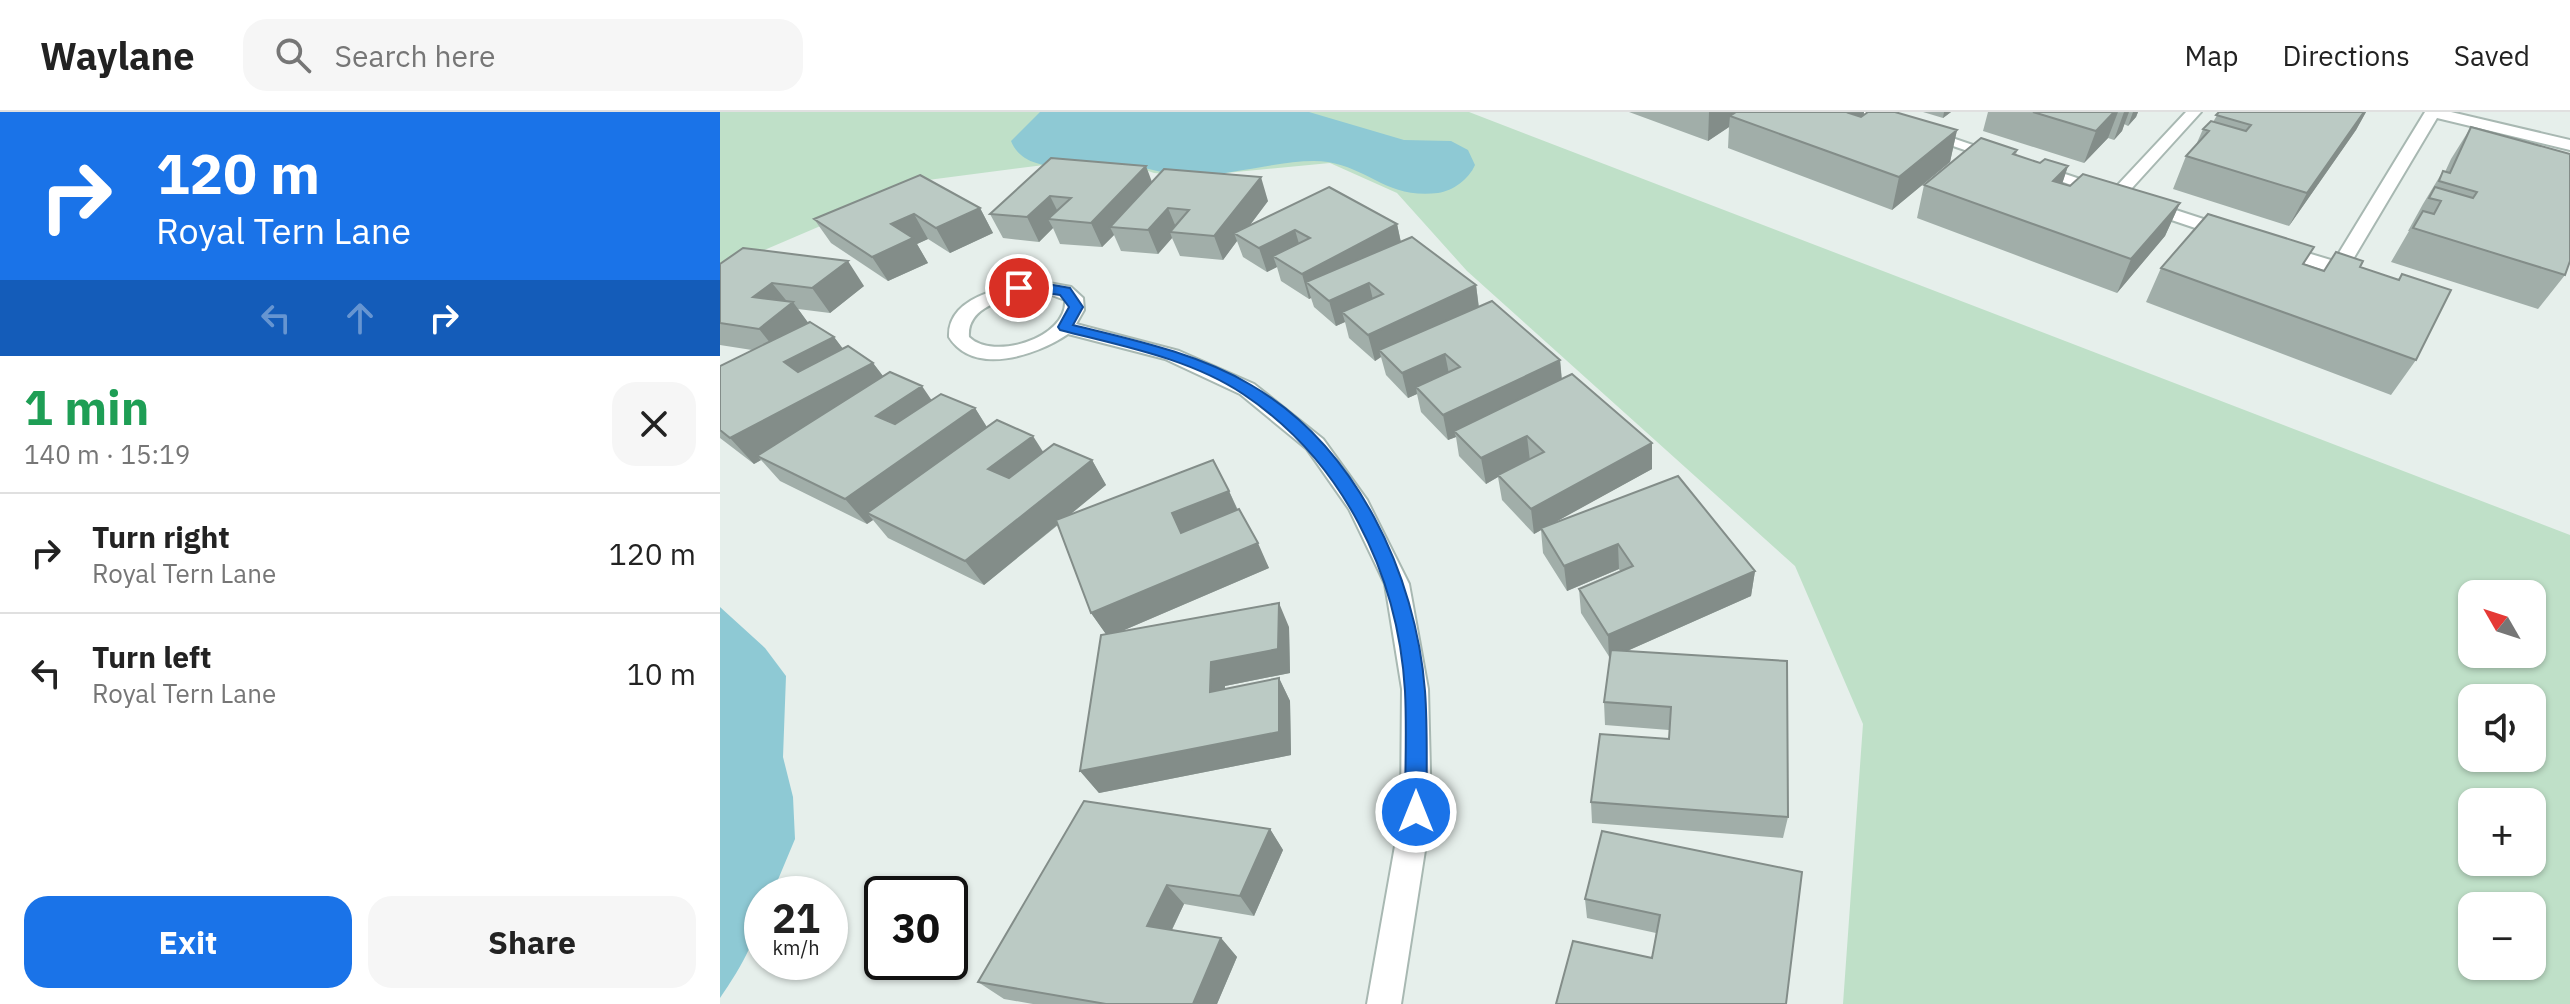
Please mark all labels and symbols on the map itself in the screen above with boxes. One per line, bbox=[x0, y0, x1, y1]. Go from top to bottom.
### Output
pin bbox=[985, 254, 1053, 322]
north arrow bbox=[2458, 580, 2546, 668]
position arrow bbox=[1374, 770, 1458, 854]
speed limit sign: 30 bbox=[864, 876, 968, 980]

